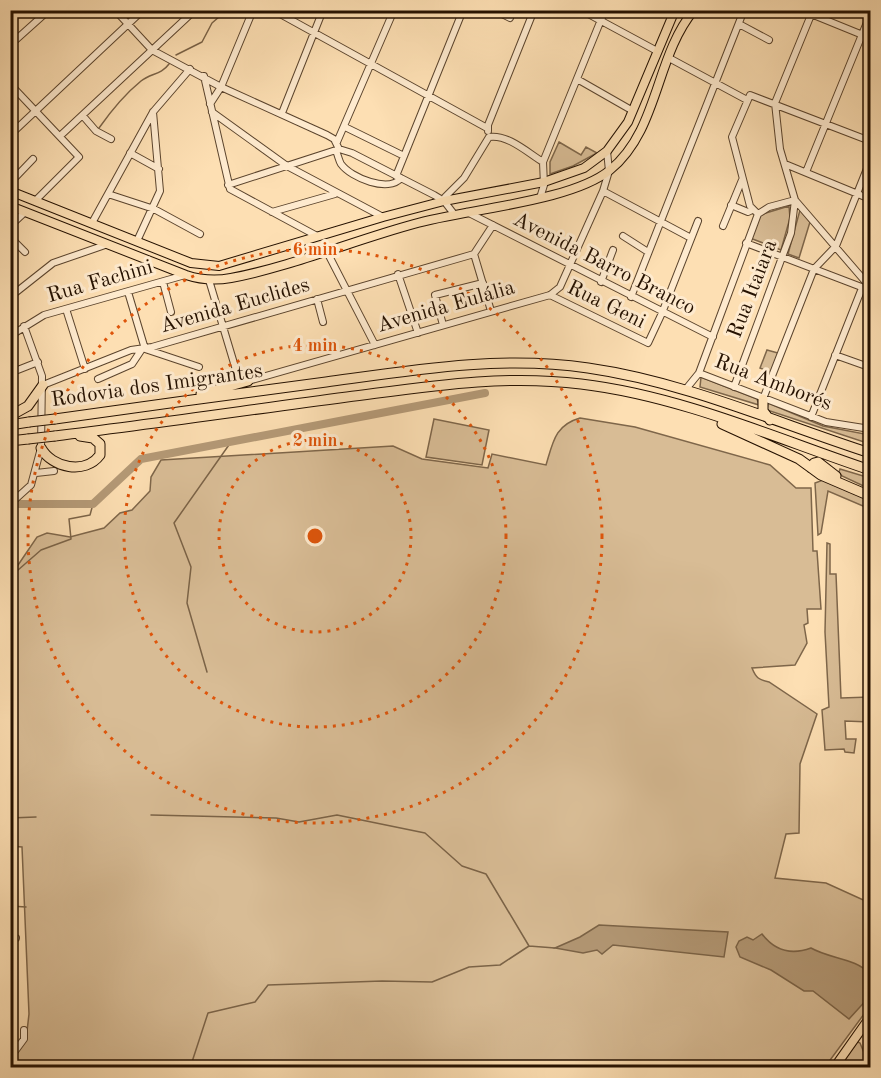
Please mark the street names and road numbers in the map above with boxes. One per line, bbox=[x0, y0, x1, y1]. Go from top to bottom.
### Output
street label: Avenida Barro Branco bbox=[509, 209, 699, 319]
street label: Rua Itaiara bbox=[725, 237, 781, 341]
street label: Rua Fachini bbox=[45, 257, 155, 307]
street label: Avenida Euclides bbox=[158, 275, 312, 337]
street label: Avenida Eulália bbox=[375, 277, 517, 337]
street label: Rua Geni bbox=[564, 277, 648, 333]
street label: Rua Amborés bbox=[711, 351, 835, 415]
street label: Rodovia dos Imigrantes bbox=[50, 361, 264, 411]

